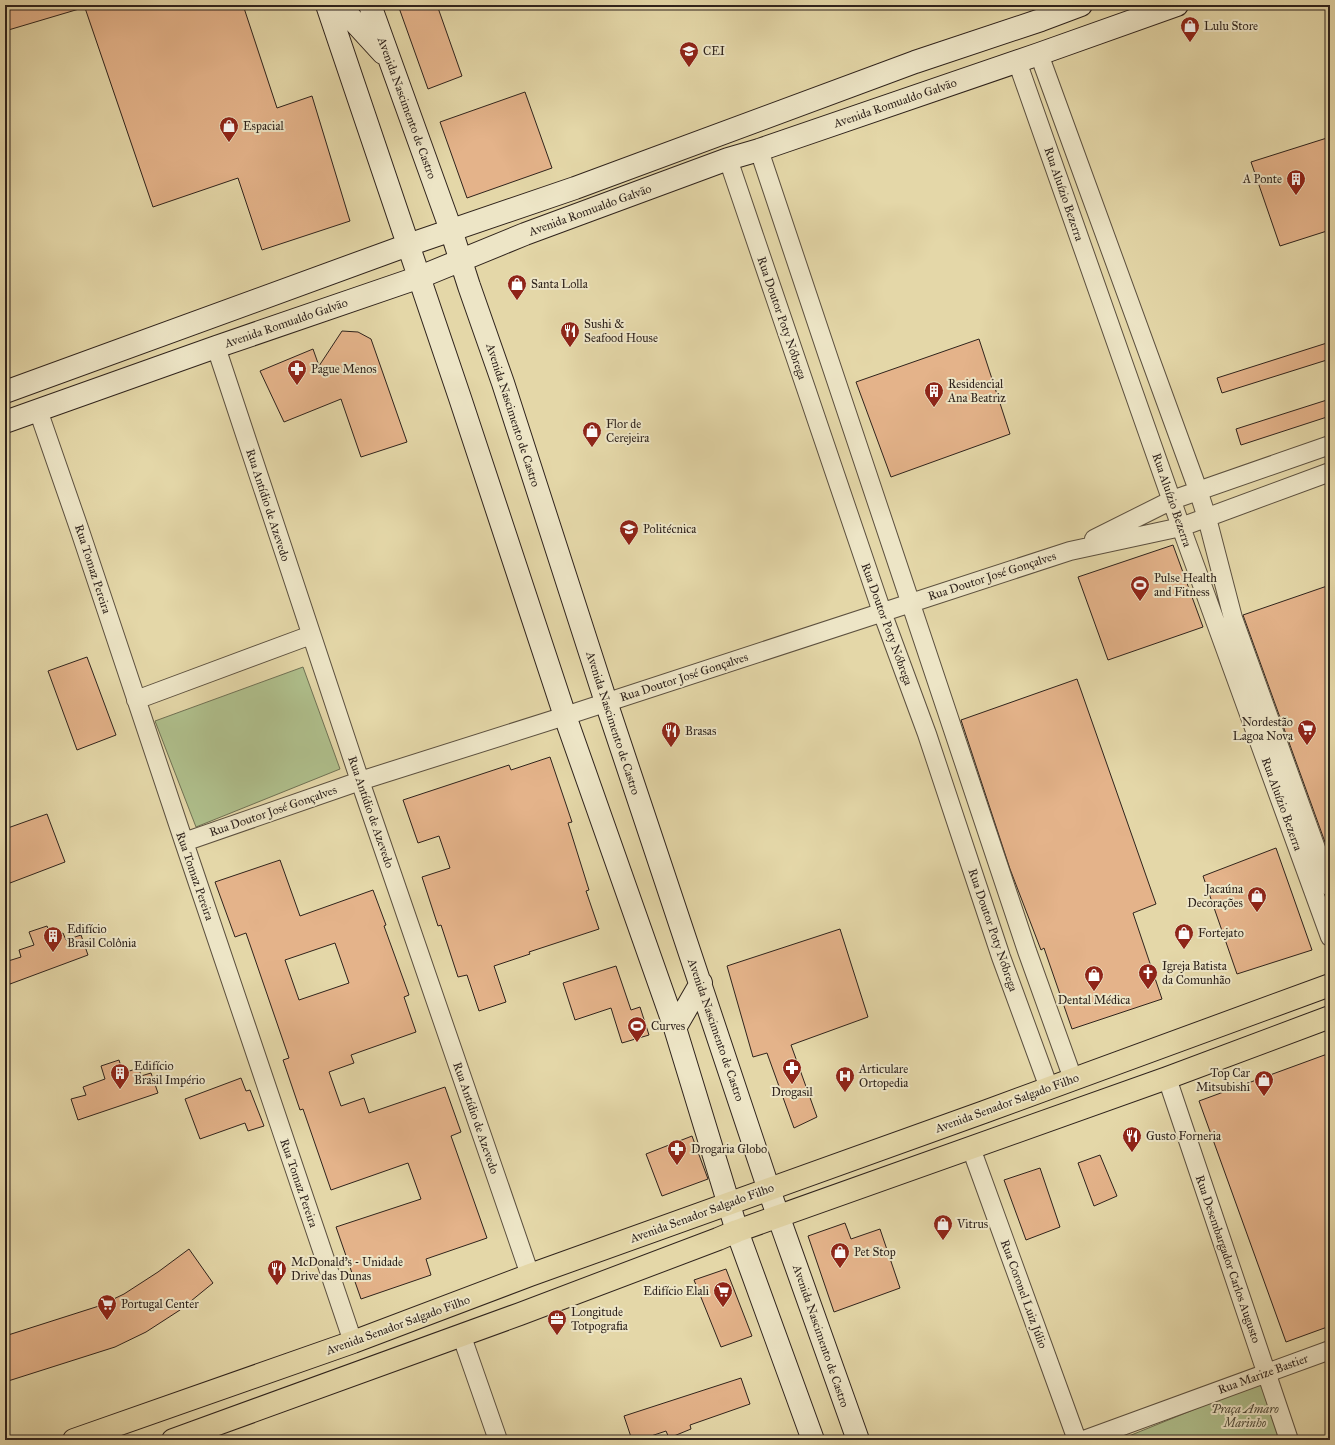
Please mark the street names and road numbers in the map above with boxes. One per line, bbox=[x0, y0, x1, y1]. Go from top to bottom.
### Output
street label: Avenida Nascimento de Castro bbox=[374, 34, 439, 181]
street label: Avenida Romualdo Galvão bbox=[831, 75, 958, 131]
street label: Rua Aluízio Bezerra bbox=[1041, 145, 1087, 244]
street label: Avenida Romualdo Galvão bbox=[526, 181, 653, 239]
street label: Rua Doutor Poty Nóbrega bbox=[753, 255, 810, 382]
street label: Avenida Romualdo Galvão bbox=[222, 295, 349, 351]
street label: Avenida Nascimento de Castro bbox=[483, 341, 543, 488]
street label: Rua Antídio de Azevedo bbox=[243, 447, 293, 563]
street label: Rua Aluízio Bezerra bbox=[1149, 451, 1195, 550]
street label: Rua Tomaz Pereira bbox=[72, 523, 114, 616]
street label: Rua Doutor José Gonçalves bbox=[926, 549, 1058, 604]
street label: Rua Doutor Poty Nóbrega bbox=[857, 561, 916, 688]
street label: Avenida Nascimento de Castro bbox=[583, 649, 643, 796]
street label: Rua Doutor José Gonçalves bbox=[618, 650, 750, 705]
street label: Rua Antídio de Azevedo bbox=[345, 754, 397, 870]
street label: Rua Aluízio Bezerra bbox=[1259, 755, 1306, 853]
street label: Rua Doutor José Gonçalves bbox=[207, 783, 339, 840]
street label: Rua Tomaz Pereira bbox=[173, 830, 217, 923]
street label: Rua Doutor Poty Nóbrega bbox=[964, 867, 1021, 994]
street label: Avenida Nascimento de Castro bbox=[685, 956, 747, 1103]
street label: Rua Antídio de Azevedo bbox=[450, 1060, 502, 1176]
street label: Avenida Senador Salgado Filho bbox=[932, 1070, 1081, 1137]
street label: Rua Tomaz Pereira bbox=[277, 1137, 321, 1230]
street label: Rua Desembargador Carlos Augusto bbox=[1192, 1173, 1263, 1345]
street label: Avenida Senador Salgado Filho bbox=[627, 1180, 776, 1247]
street label: Rua Coronel Luiz Júlio bbox=[997, 1238, 1050, 1351]
street label: Avenida Nascimento de Castro bbox=[790, 1262, 852, 1409]
street label: Avenida Senador Salgado Filho bbox=[323, 1292, 472, 1359]
street label: Rua Marize Bastier bbox=[1216, 1351, 1311, 1397]

